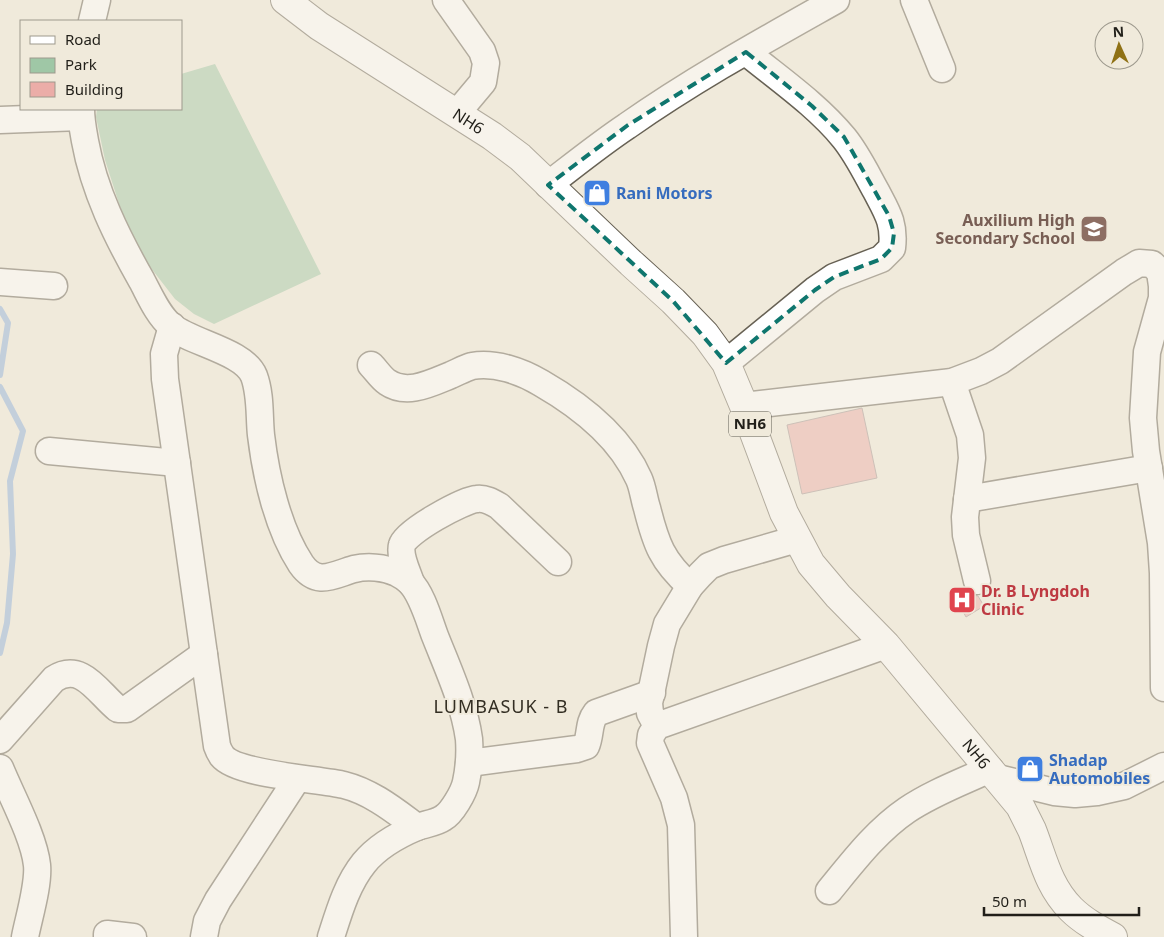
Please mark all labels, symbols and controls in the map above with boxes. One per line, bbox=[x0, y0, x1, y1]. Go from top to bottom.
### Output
legend bbox=[20, 20, 182, 110]
north arrow bbox=[1094, 20, 1144, 70]
text: N bbox=[1112, 22, 1124, 41]
text: Road bbox=[65, 29, 101, 49]
text: Park bbox=[65, 54, 97, 74]
text: Building bbox=[65, 79, 123, 99]
street label: NH6 bbox=[449, 103, 488, 139]
shop icon: Rani Motors bbox=[582, 178, 612, 208]
place label: Rani Motors bbox=[616, 182, 713, 204]
place label: Auxilium High Secondary School bbox=[936, 209, 1075, 249]
school or university icon: Auxilium High Secondary School bbox=[1079, 214, 1109, 244]
road number: NH6 bbox=[729, 412, 771, 436]
place label: Dr. B Lyngdoh Clinic bbox=[981, 580, 1090, 620]
hospital icon: Dr. B Lyngdoh Clinic bbox=[947, 585, 977, 615]
district label: LUMBASUK - B bbox=[434, 694, 568, 718]
street label: NH6 bbox=[957, 734, 995, 773]
place label: Shadap Automobiles bbox=[1049, 749, 1150, 789]
shop icon: Shadap Automobiles bbox=[1015, 754, 1045, 784]
scale bar bbox=[984, 884, 1139, 916]
text: 50 m bbox=[992, 891, 1027, 911]

